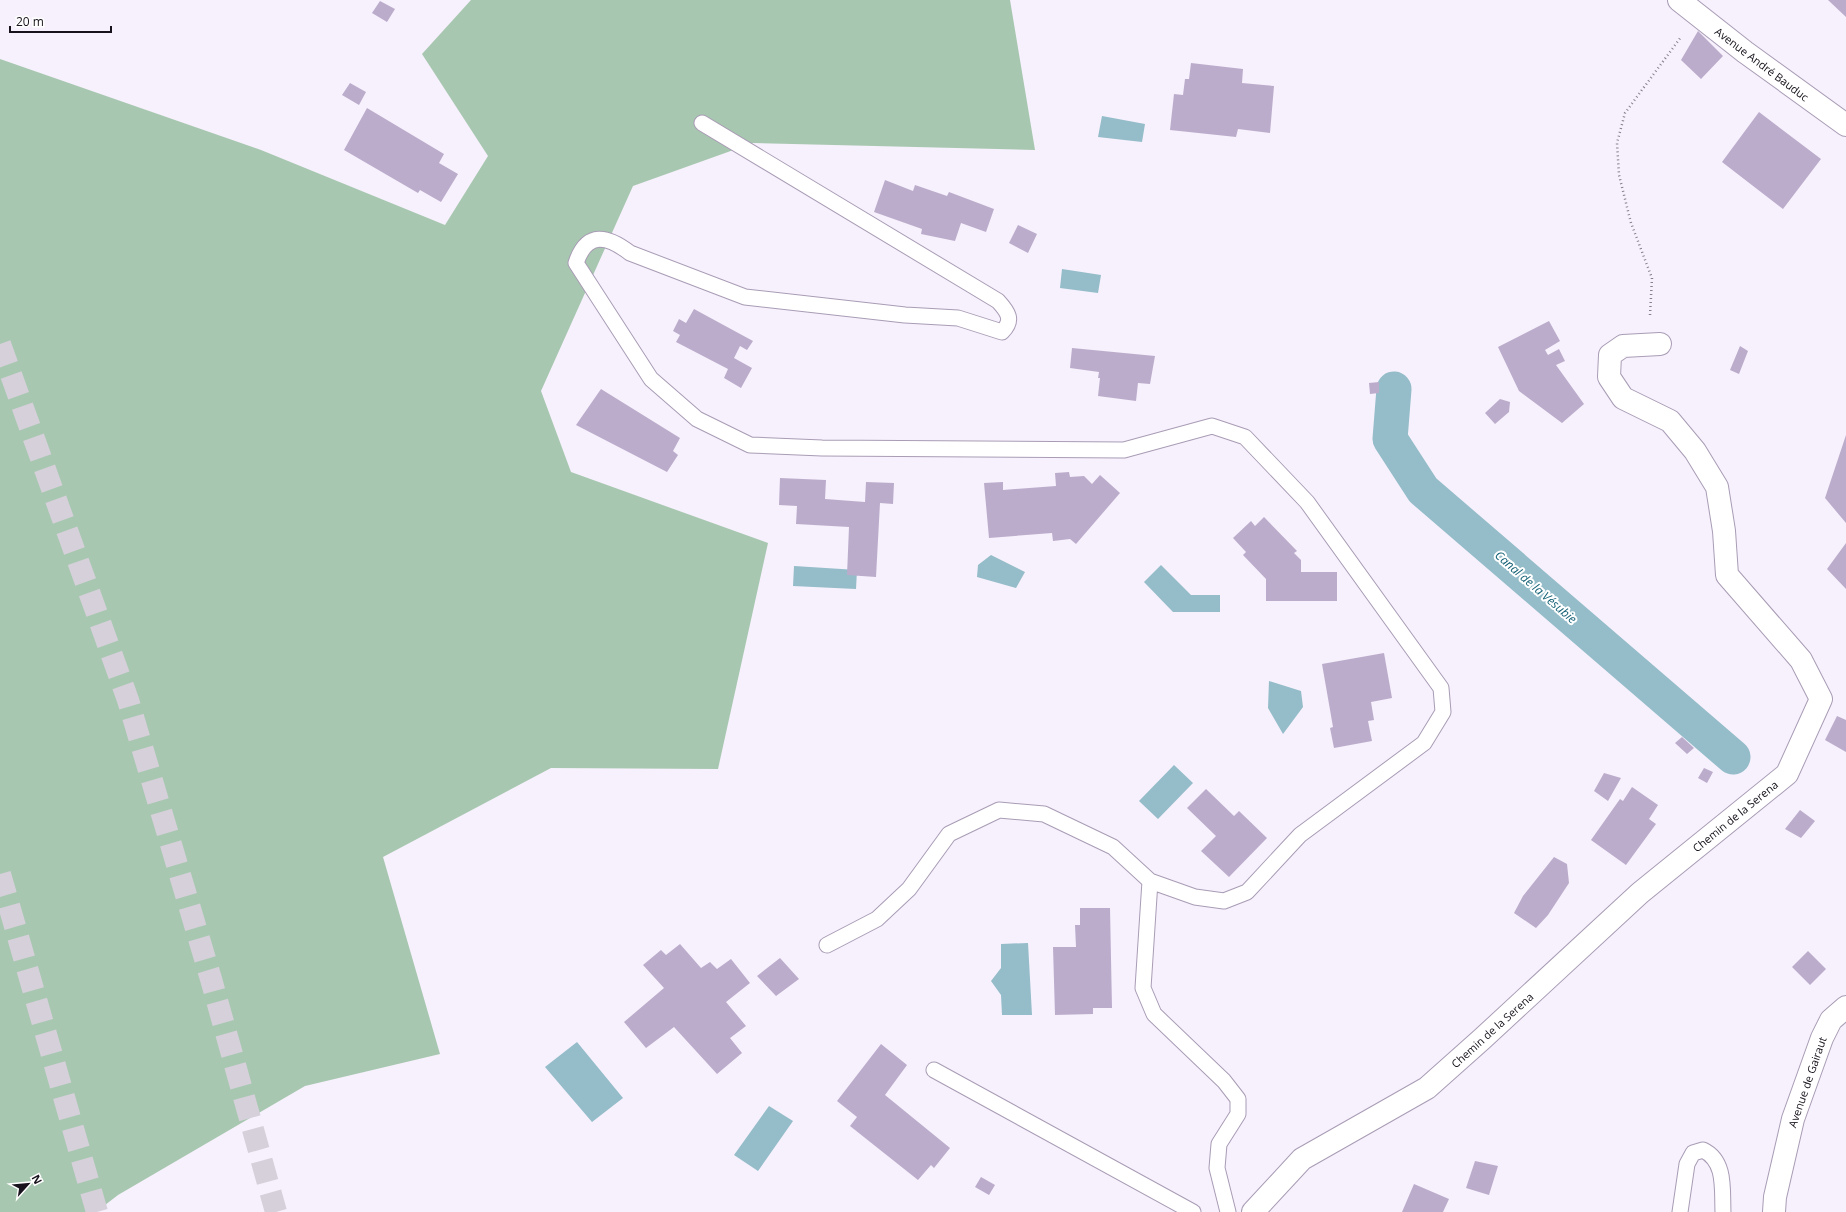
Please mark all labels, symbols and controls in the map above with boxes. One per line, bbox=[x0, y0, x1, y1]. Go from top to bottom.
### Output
scale bar bbox=[10, 8, 111, 34]
text: 20 m bbox=[16, 13, 44, 30]
street label: Avenue André Bauduc bbox=[1712, 24, 1812, 104]
water label: Canal de la Vésubie bbox=[1491, 547, 1581, 627]
street label: Chemin de la Serena bbox=[1689, 777, 1781, 855]
street label: Chemin de la Serena bbox=[1448, 989, 1536, 1071]
street label: Avenue de Gairaut bbox=[1784, 1035, 1830, 1129]
north arrow bbox=[8, 1164, 48, 1204]
text: N bbox=[29, 1172, 46, 1187]

